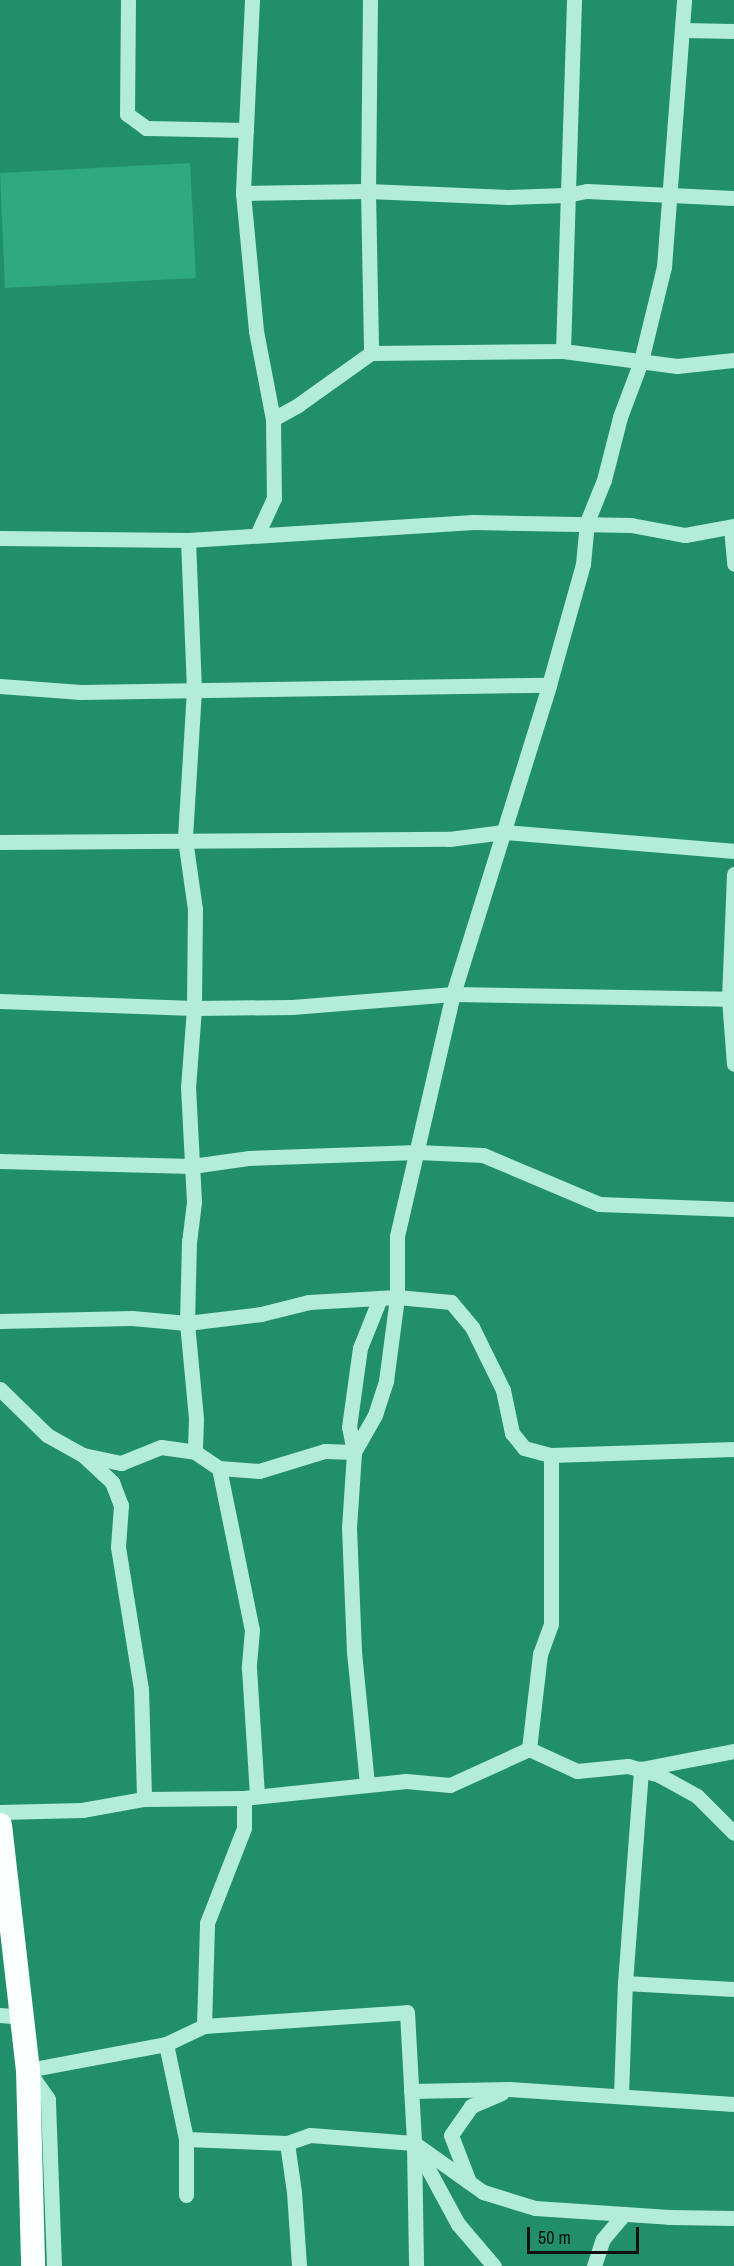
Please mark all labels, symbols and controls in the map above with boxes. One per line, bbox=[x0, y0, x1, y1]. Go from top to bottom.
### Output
scale bar bbox=[530, 2215, 642, 2253]
text: 50 m bbox=[538, 2225, 571, 2250]

